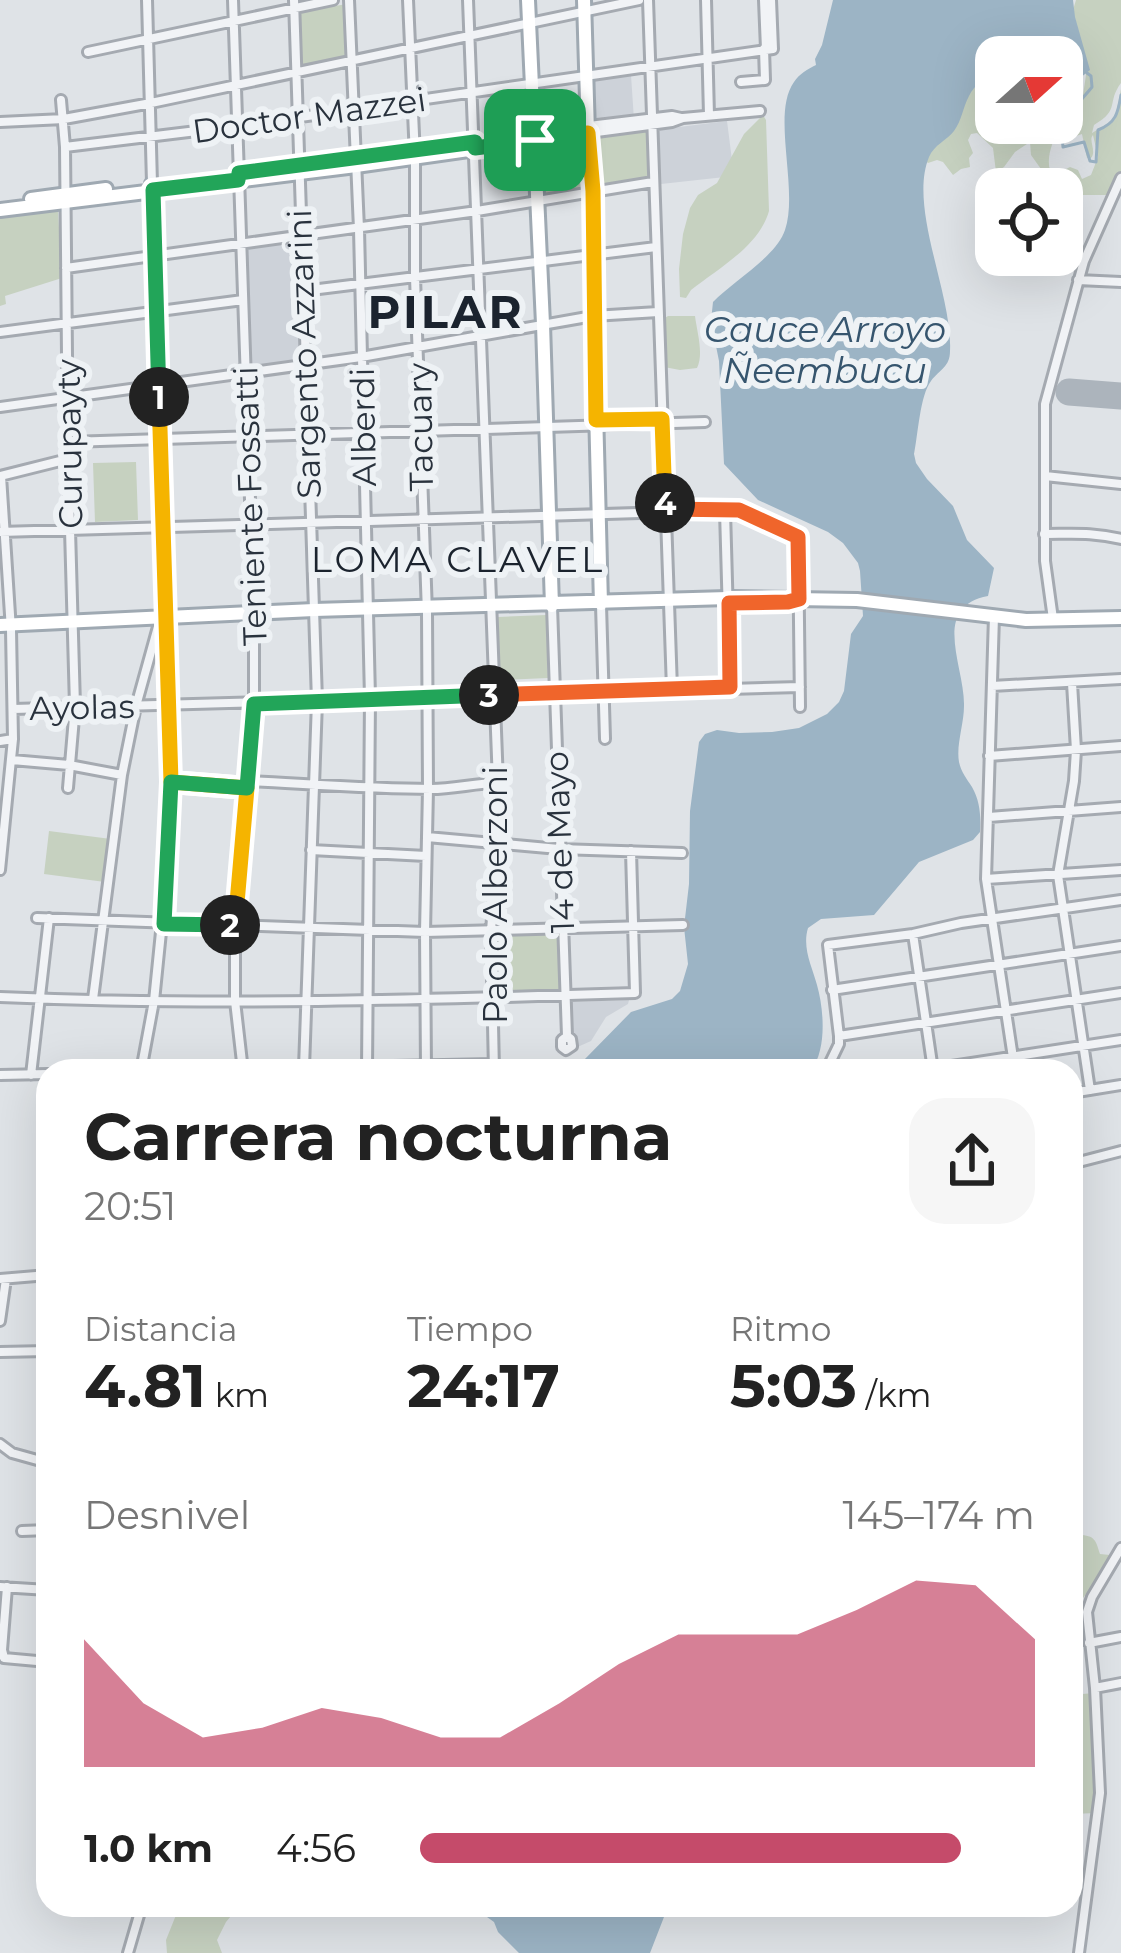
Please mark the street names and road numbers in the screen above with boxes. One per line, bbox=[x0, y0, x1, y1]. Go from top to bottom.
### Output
street label: Doctor Mazzei bbox=[190, 79, 428, 151]
street label: Sargento Azzarini bbox=[279, 209, 329, 499]
street label: Curupayty bbox=[48, 359, 90, 529]
street label: Tacuary bbox=[399, 362, 441, 492]
street label: Teniente Fossatti bbox=[225, 366, 275, 646]
street label: Alberdi bbox=[342, 367, 384, 487]
street label: Ayolas bbox=[29, 686, 135, 728]
street label: 14 de Mayo bbox=[536, 750, 582, 934]
street label: Paolo Alberzoni bbox=[475, 766, 515, 1024]

